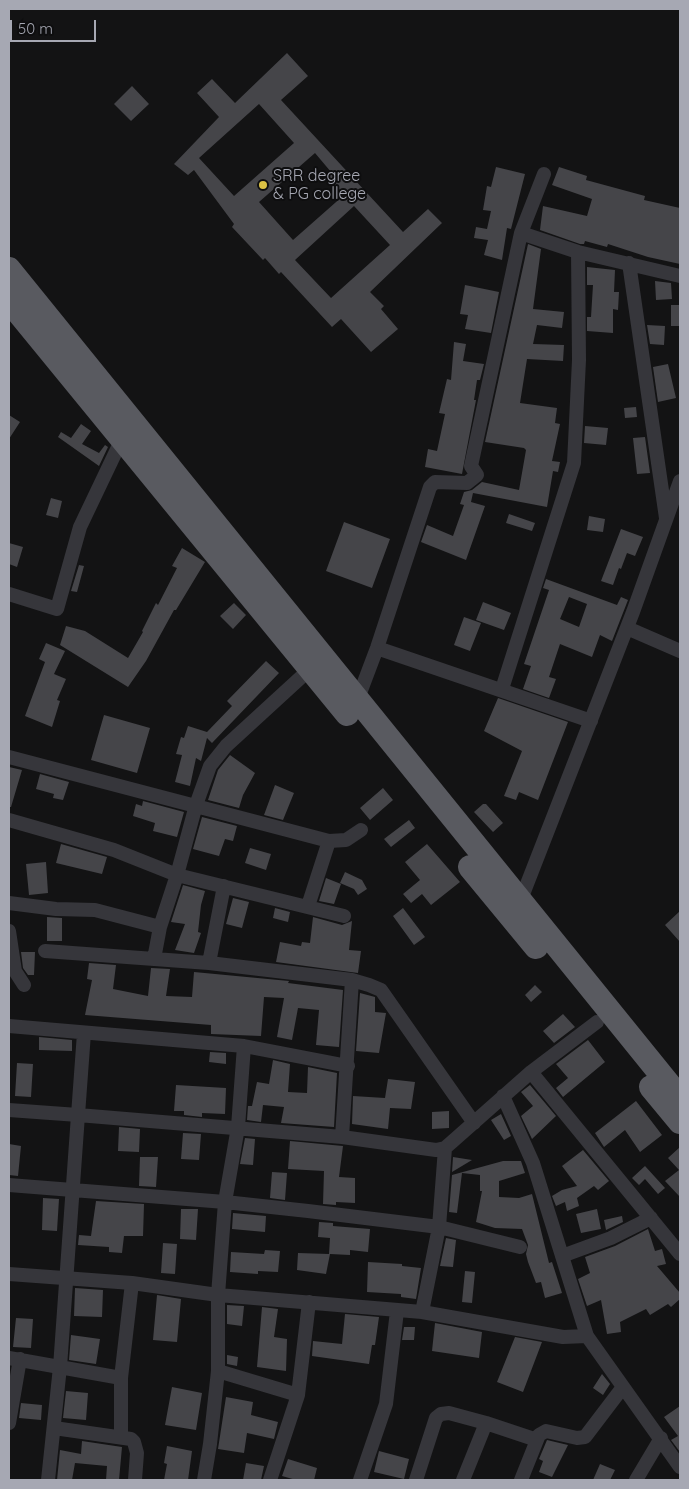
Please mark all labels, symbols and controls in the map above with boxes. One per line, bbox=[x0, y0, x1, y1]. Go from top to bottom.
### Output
scale bar bbox=[12, 10, 99, 42]
text: 50 m bbox=[18, 19, 53, 38]
place label: SRR degree & PG college bbox=[273, 166, 366, 204]
marker: SRR degree & PG college bbox=[257, 179, 269, 191]

